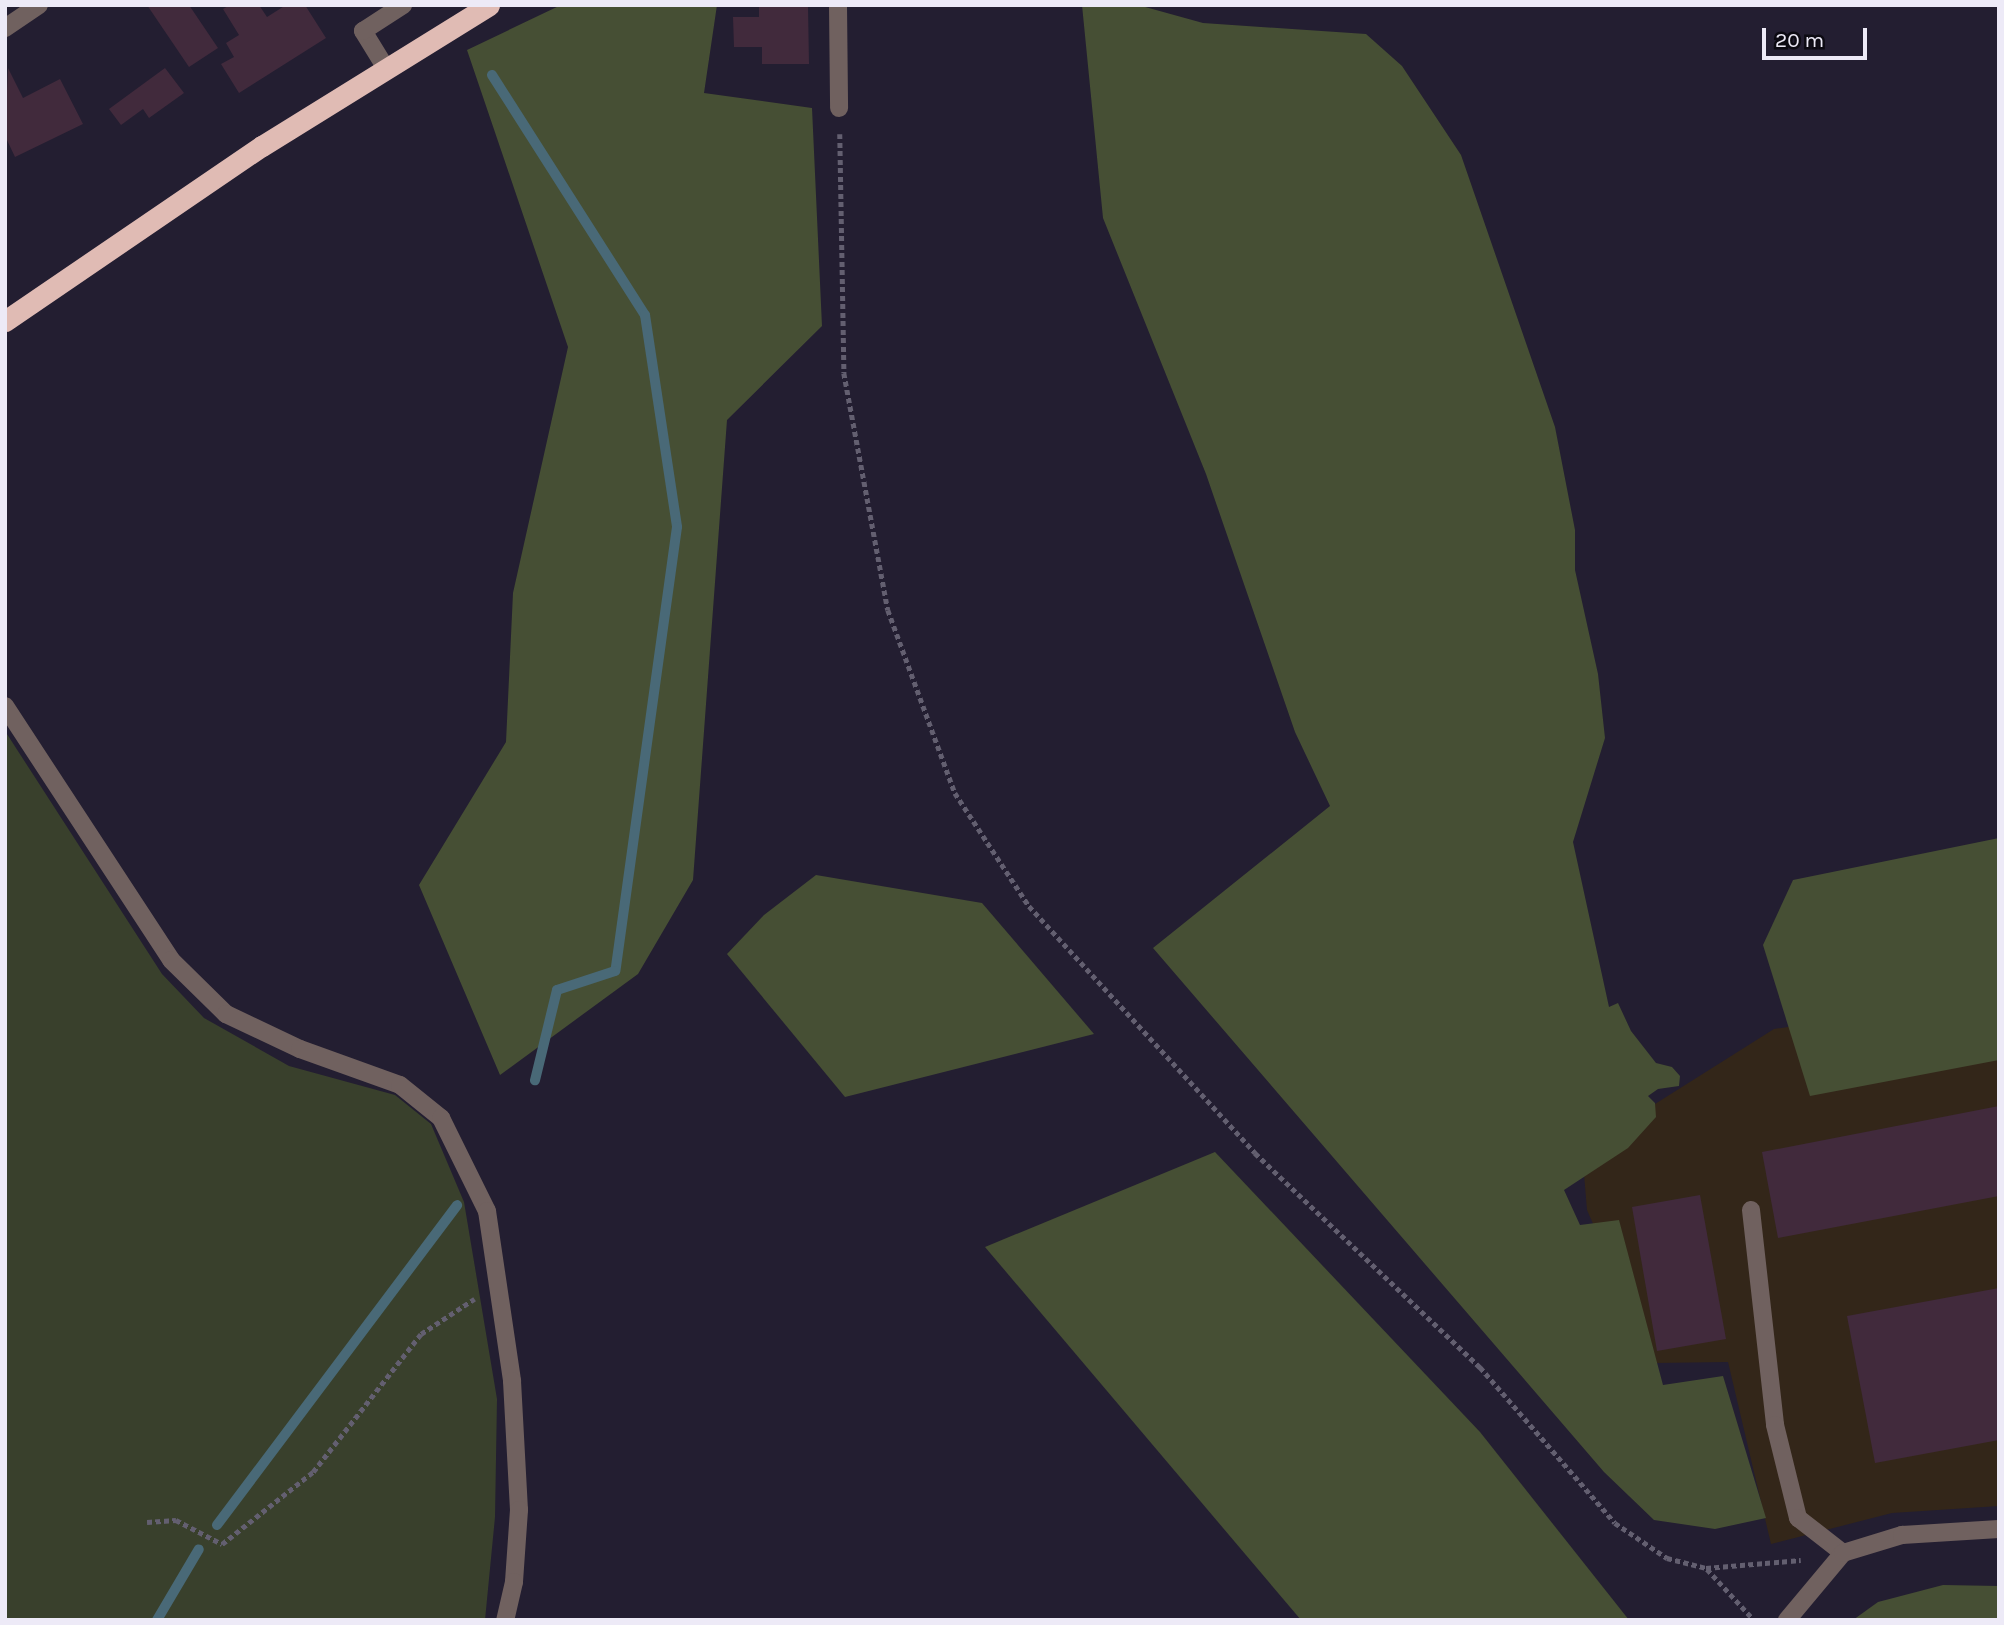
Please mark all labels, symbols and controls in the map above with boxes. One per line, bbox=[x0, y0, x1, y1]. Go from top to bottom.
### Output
scale bar bbox=[1766, 14, 1871, 58]
text: 20 m bbox=[1775, 28, 1824, 52]

